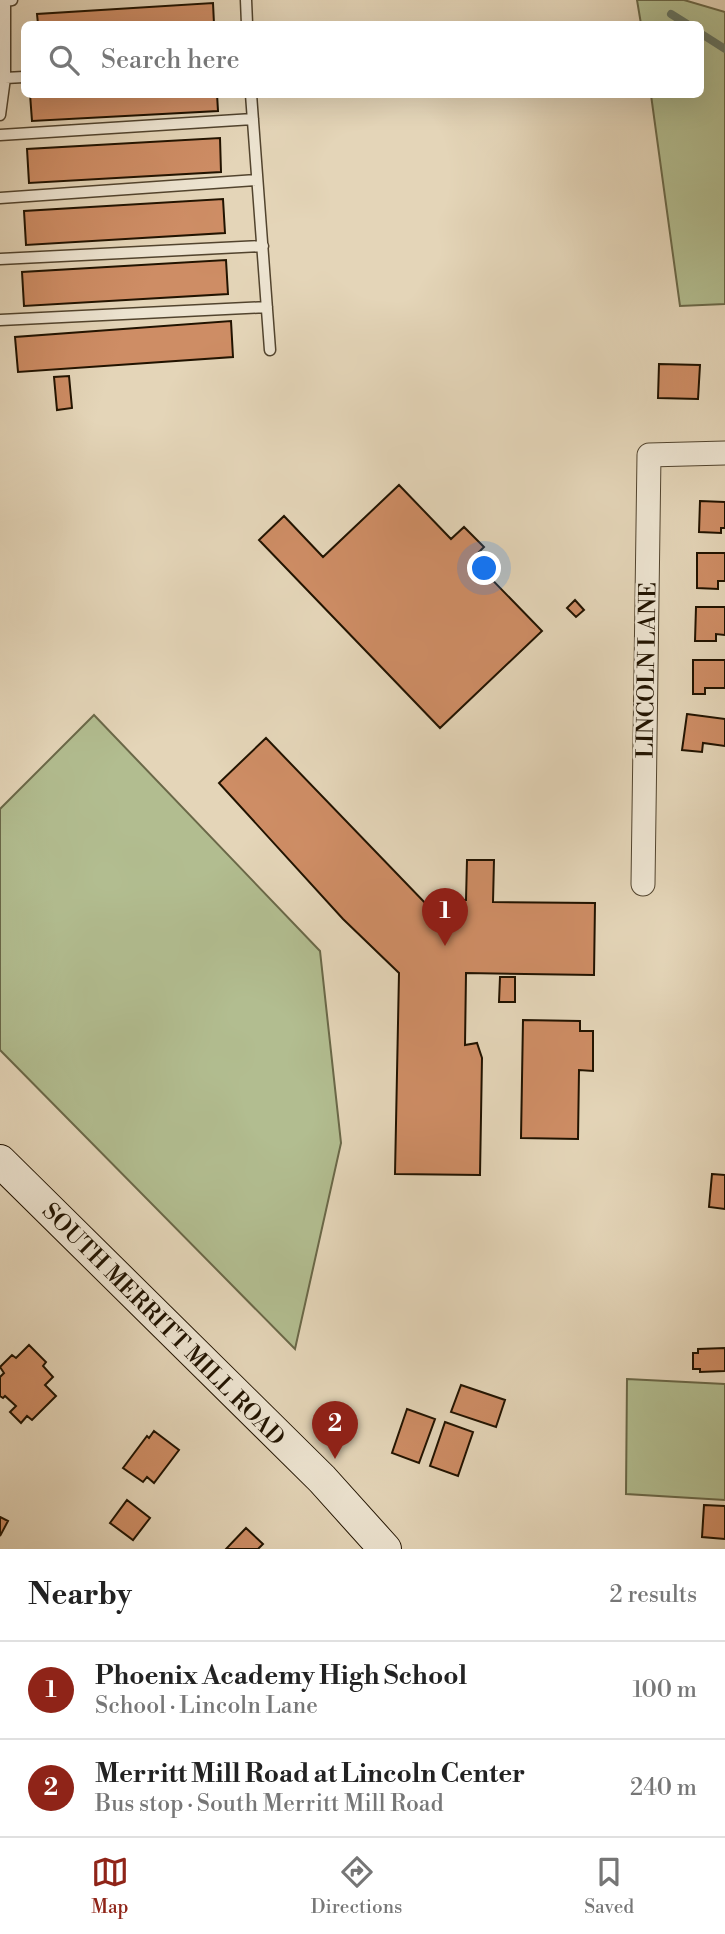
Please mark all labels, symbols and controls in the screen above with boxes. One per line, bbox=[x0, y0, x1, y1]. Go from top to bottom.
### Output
search box bbox=[21, 21, 704, 98]
icon: search bbox=[45, 41, 83, 79]
text: Search here bbox=[101, 44, 240, 76]
your location bbox=[467, 551, 501, 585]
street label: LINCOLN LANE bbox=[631, 582, 663, 758]
pin: 1 bbox=[422, 888, 468, 946]
street label: SOUTH MERRITT MILL ROAD bbox=[36, 1197, 291, 1452]
pin: 2 bbox=[312, 1401, 358, 1459]
text: Nearby bbox=[28, 1576, 132, 1614]
text: 2 results bbox=[610, 1581, 697, 1609]
text: Phoenix Academy High School bbox=[95, 1660, 467, 1692]
text: 1 bbox=[45, 1676, 57, 1704]
text: 100 m bbox=[632, 1676, 697, 1704]
text: School · Lincoln Lane bbox=[95, 1692, 318, 1720]
text: Merritt Mill Road at Lincoln Center bbox=[95, 1758, 525, 1790]
text: 2 bbox=[44, 1774, 58, 1802]
text: 240 m bbox=[630, 1774, 697, 1802]
text: Bus stop · South Merritt Mill Road bbox=[95, 1790, 444, 1818]
tab: Map bbox=[91, 1853, 129, 1919]
tab: Directions bbox=[311, 1853, 402, 1919]
tab: Saved bbox=[584, 1853, 634, 1919]

